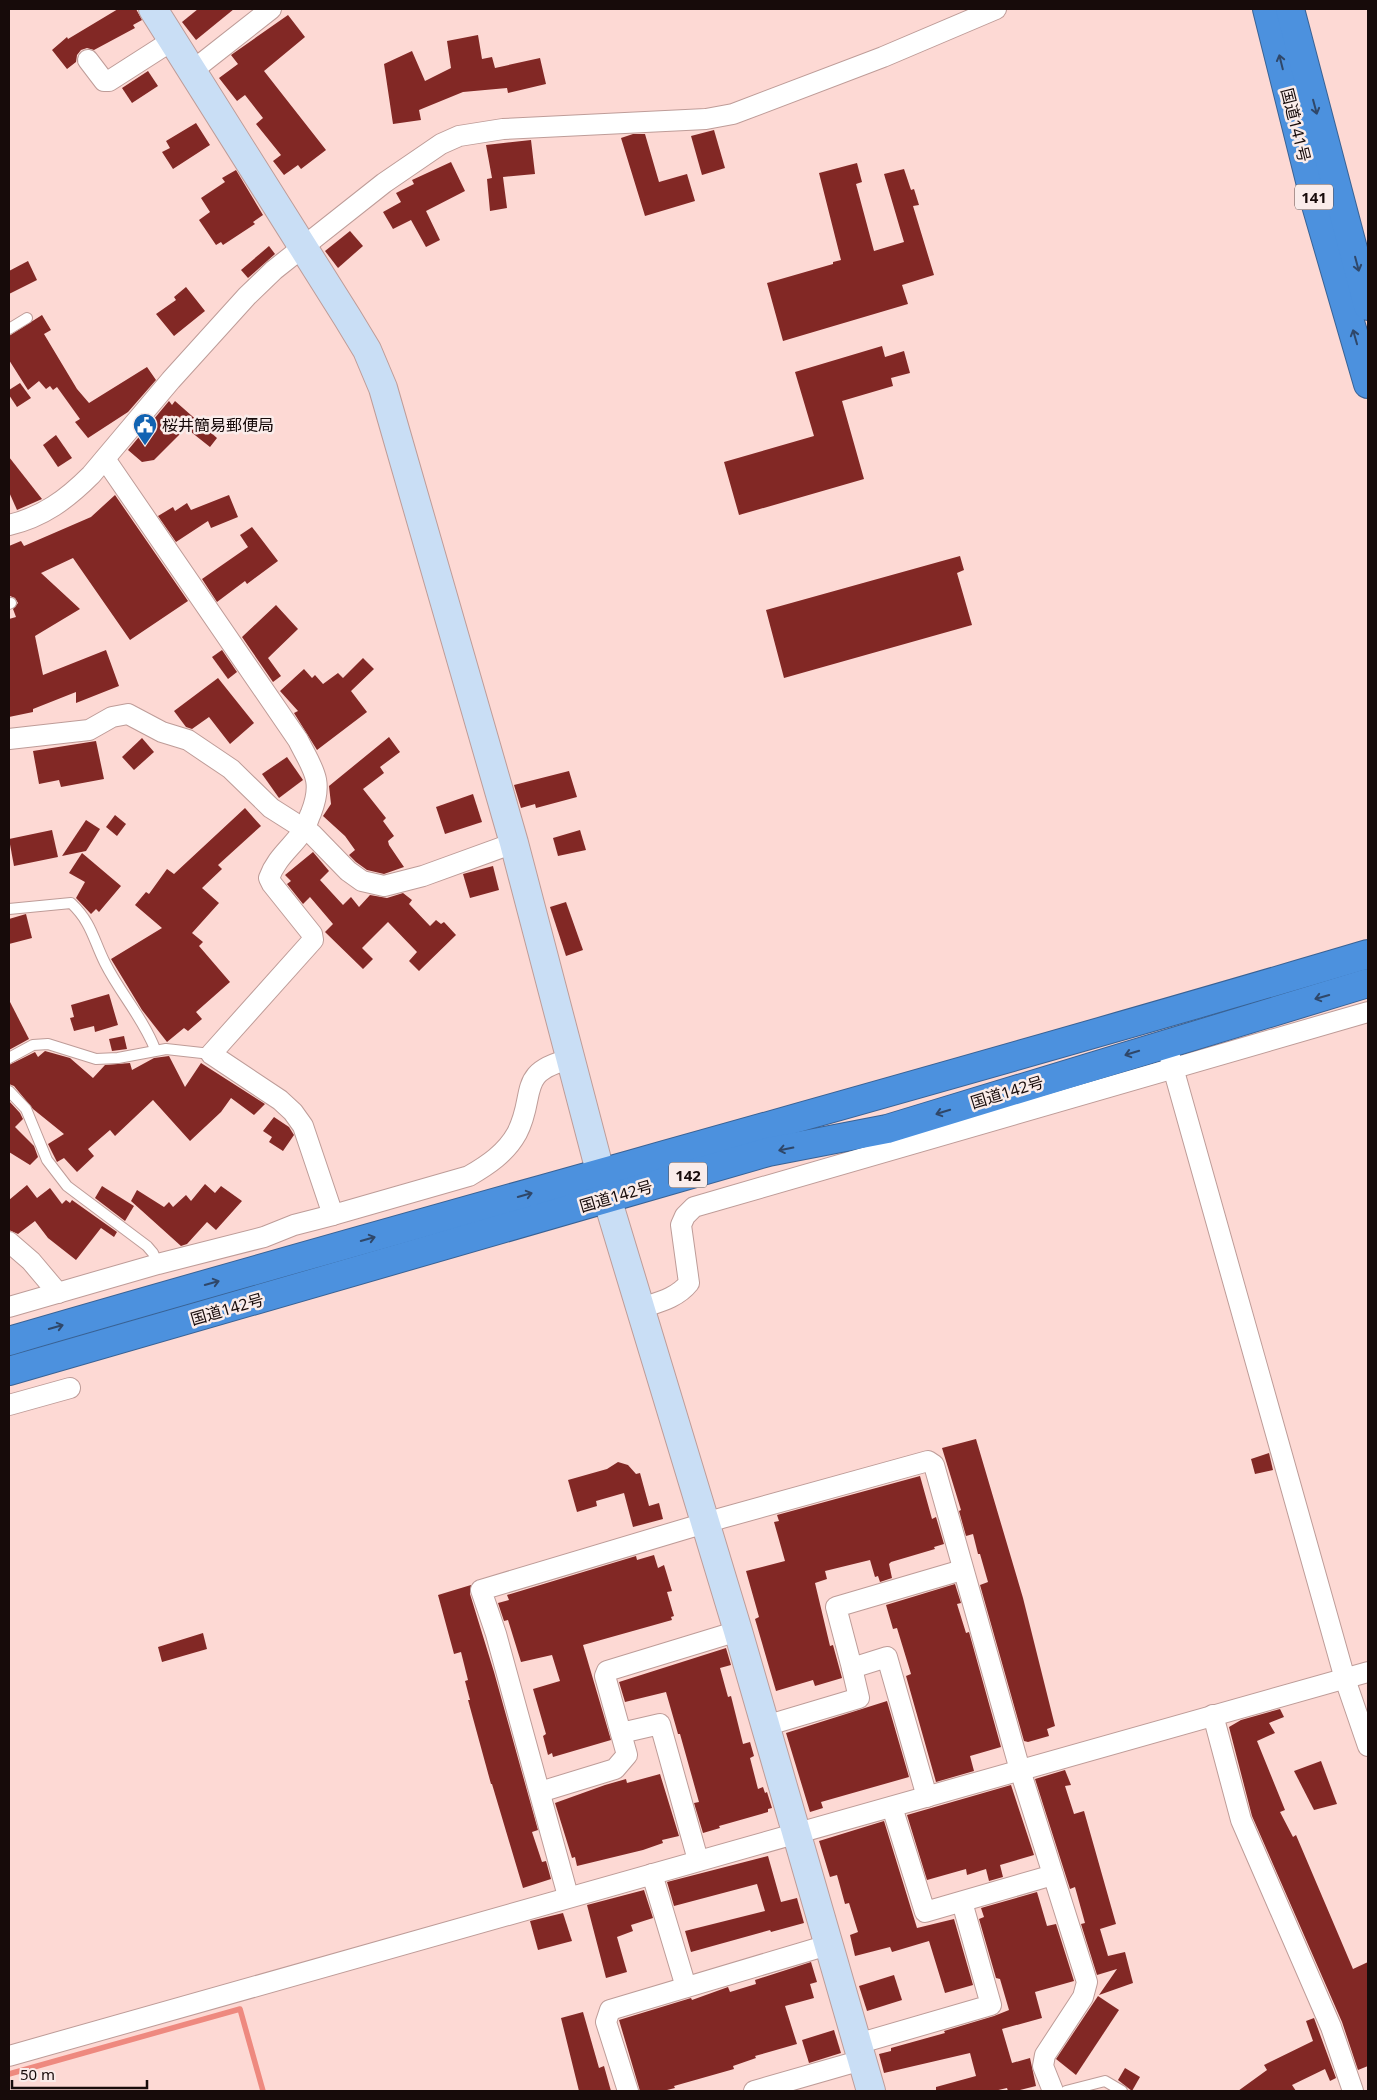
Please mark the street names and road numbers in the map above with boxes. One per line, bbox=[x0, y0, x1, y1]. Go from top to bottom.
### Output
street label: 国道141号 bbox=[1276, 86, 1316, 164]
road number: 141 bbox=[1295, 184, 1333, 210]
street label: 国道142号 bbox=[968, 1070, 1046, 1114]
road number: 142 bbox=[669, 1162, 707, 1188]
street label: 国道142号 bbox=[577, 1175, 655, 1217]
street label: 国道142号 bbox=[188, 1288, 266, 1330]

